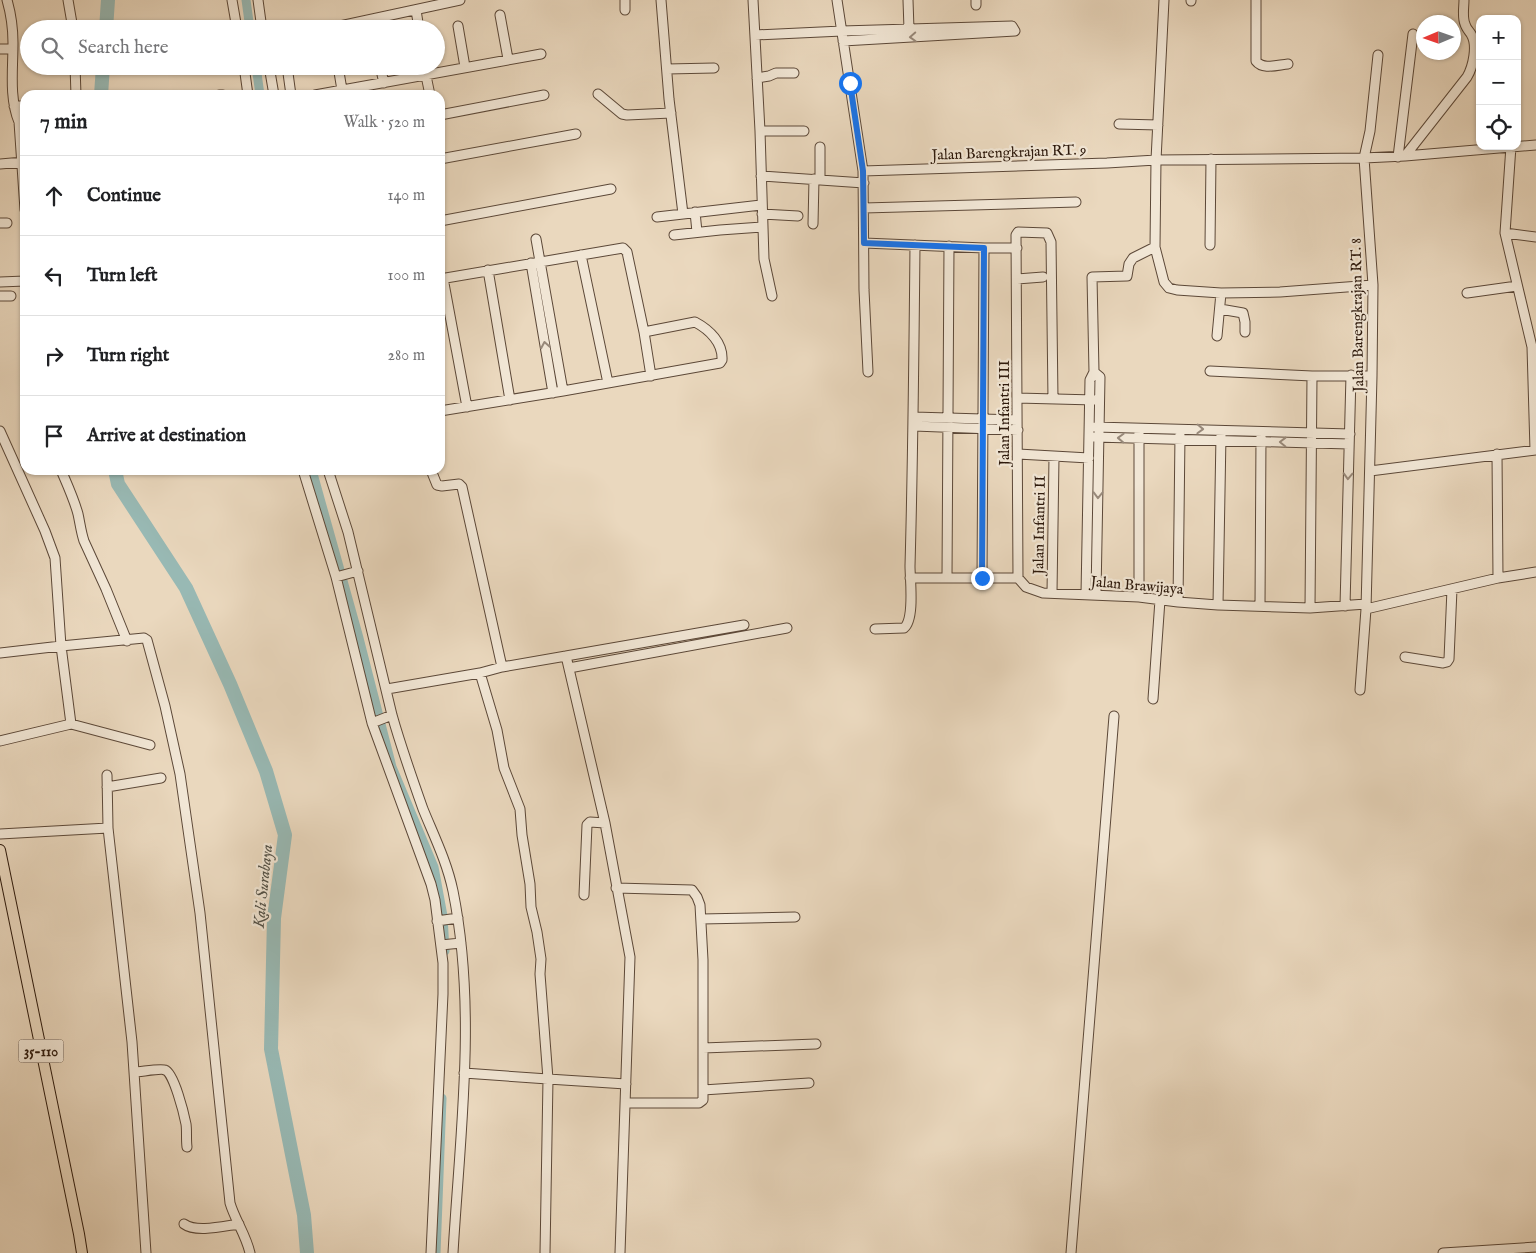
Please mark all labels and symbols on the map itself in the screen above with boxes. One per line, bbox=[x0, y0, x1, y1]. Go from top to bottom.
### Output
north arrow bbox=[1416, 15, 1461, 60]
one-way arrow bbox=[909, 32, 917, 43]
route start bbox=[839, 72, 862, 95]
street label: Jalan Barengkrajan RT. 9 bbox=[929, 140, 1087, 165]
street label: Jalan Barengkrajan RT. 8 bbox=[1347, 238, 1368, 394]
one-way arrow bbox=[540, 341, 550, 349]
street label: Jalan Infantri III bbox=[995, 360, 1014, 468]
one-way arrow bbox=[1197, 424, 1205, 435]
one-way arrow bbox=[1116, 432, 1124, 443]
one-way arrow bbox=[1279, 437, 1286, 447]
one-way arrow bbox=[1343, 473, 1354, 481]
street label: Jalan Infantri II bbox=[1029, 475, 1050, 577]
one-way arrow bbox=[1093, 492, 1103, 500]
route end bbox=[971, 567, 994, 590]
street label: Jalan Brawijaya bbox=[1088, 572, 1185, 599]
water label: Kali Surabaya bbox=[250, 844, 278, 930]
road number: 35-110 bbox=[18, 1040, 64, 1062]

